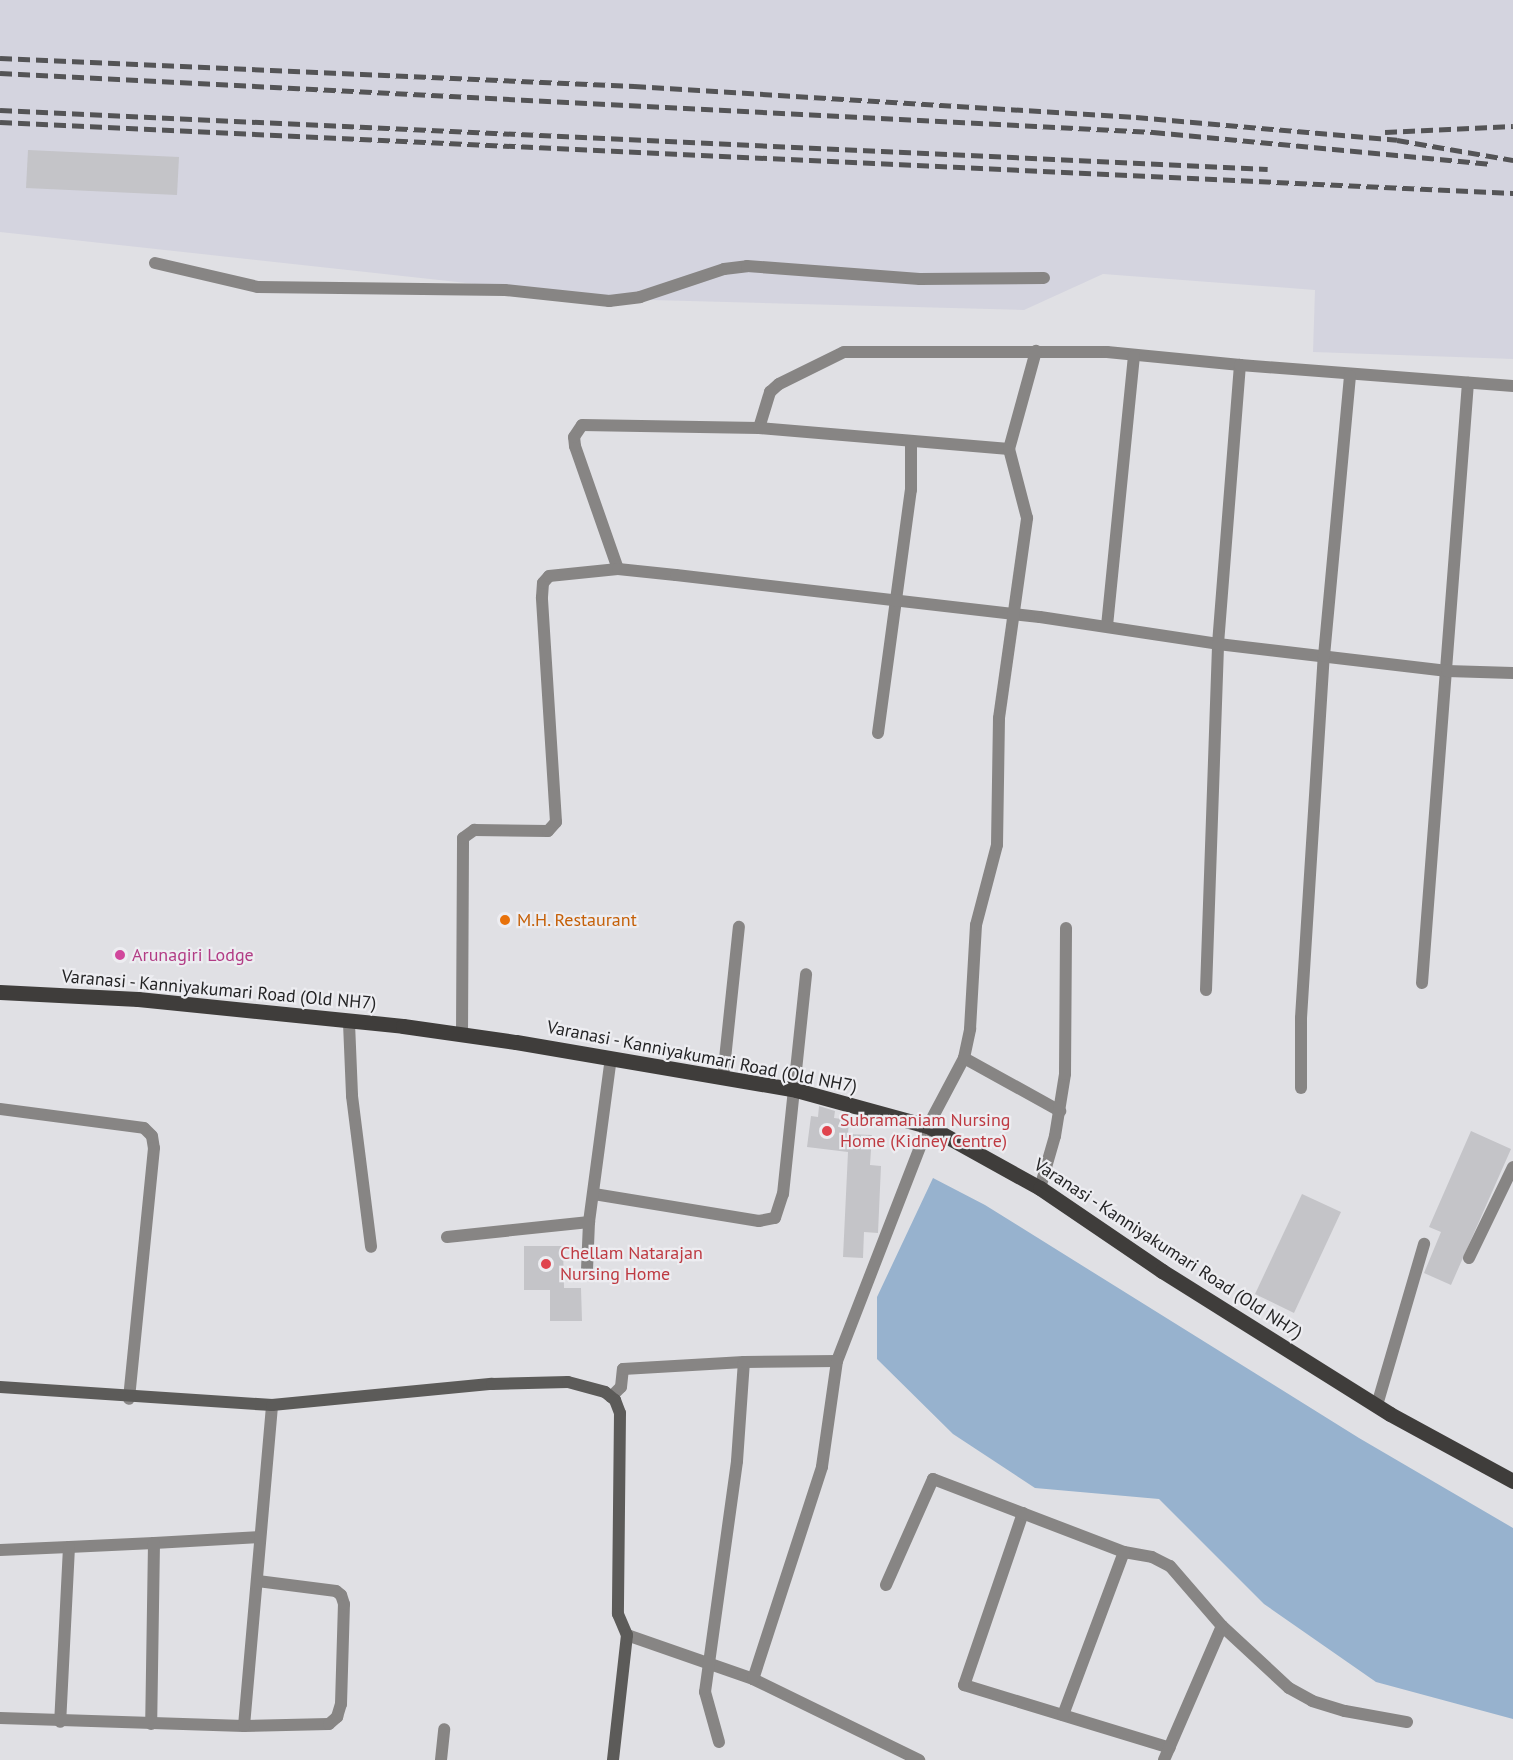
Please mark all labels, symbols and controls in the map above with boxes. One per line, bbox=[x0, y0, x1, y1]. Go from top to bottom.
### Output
place label: M.H. Restaurant bbox=[517, 909, 638, 931]
marker: M.H. Restaurant bbox=[498, 913, 512, 927]
place label: Arunagiri Lodge bbox=[132, 944, 254, 966]
marker: Arunagiri Lodge bbox=[113, 948, 127, 962]
street label: Varanasi - Kanniyakumari Road (Old NH7) bbox=[59, 965, 379, 1015]
street label: Varanasi - Kanniyakumari Road (Old NH7) bbox=[544, 1016, 860, 1098]
place label: Subramaniam Nursing Home (Kidney Centre) bbox=[840, 1110, 1010, 1152]
marker: Subramaniam Nursing Home (Kidney Centre) bbox=[818, 1122, 836, 1140]
street label: Varanasi - Kanniyakumari Road (Old NH7) bbox=[1029, 1153, 1307, 1345]
place label: Chellam Natarajan Nursing Home bbox=[560, 1243, 703, 1286]
marker: Chellam Natarajan Nursing Home bbox=[537, 1255, 555, 1273]

